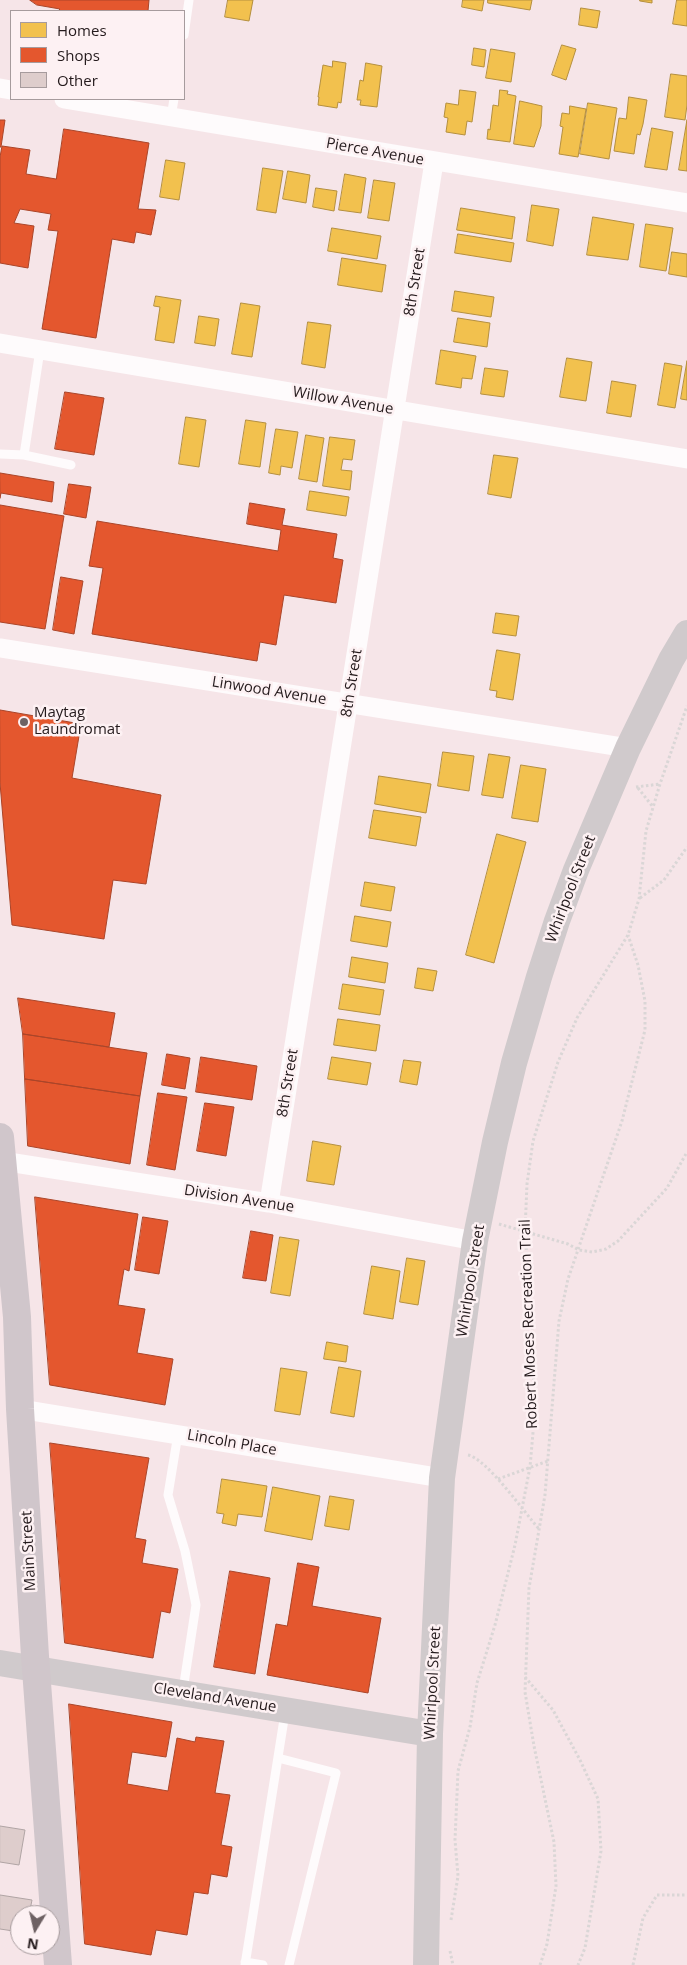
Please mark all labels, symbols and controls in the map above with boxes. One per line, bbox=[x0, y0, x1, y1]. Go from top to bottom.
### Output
legend bbox=[10, 10, 185, 100]
text: Homes bbox=[57, 20, 107, 40]
text: Shops bbox=[57, 45, 100, 65]
text: Other bbox=[57, 70, 98, 90]
street label: Pierce Avenue bbox=[325, 135, 425, 169]
street label: 8th Street bbox=[401, 247, 429, 317]
street label: Willow Avenue bbox=[291, 383, 395, 419]
street label: 8th Street bbox=[338, 648, 366, 718]
street label: Linwood Avenue bbox=[210, 673, 328, 709]
place label: Maytag Laundromat bbox=[34, 704, 120, 739]
marker: Maytag Laundromat bbox=[18, 716, 30, 728]
street label: Whirlpool Street bbox=[542, 833, 600, 945]
street label: 8th Street bbox=[274, 1048, 302, 1118]
street label: Division Avenue bbox=[183, 1181, 295, 1217]
street label: Robert Moses Recreation Trail bbox=[516, 1219, 542, 1429]
street label: Whirlpool Street bbox=[453, 1224, 489, 1338]
street label: Lincoln Place bbox=[186, 1426, 278, 1460]
street label: Main Street bbox=[18, 1510, 40, 1592]
street label: Whirlpool Street bbox=[421, 1626, 445, 1740]
street label: Cleveland Avenue bbox=[152, 1679, 278, 1717]
north arrow bbox=[10, 1905, 60, 1955]
text: N bbox=[26, 1934, 40, 1955]

